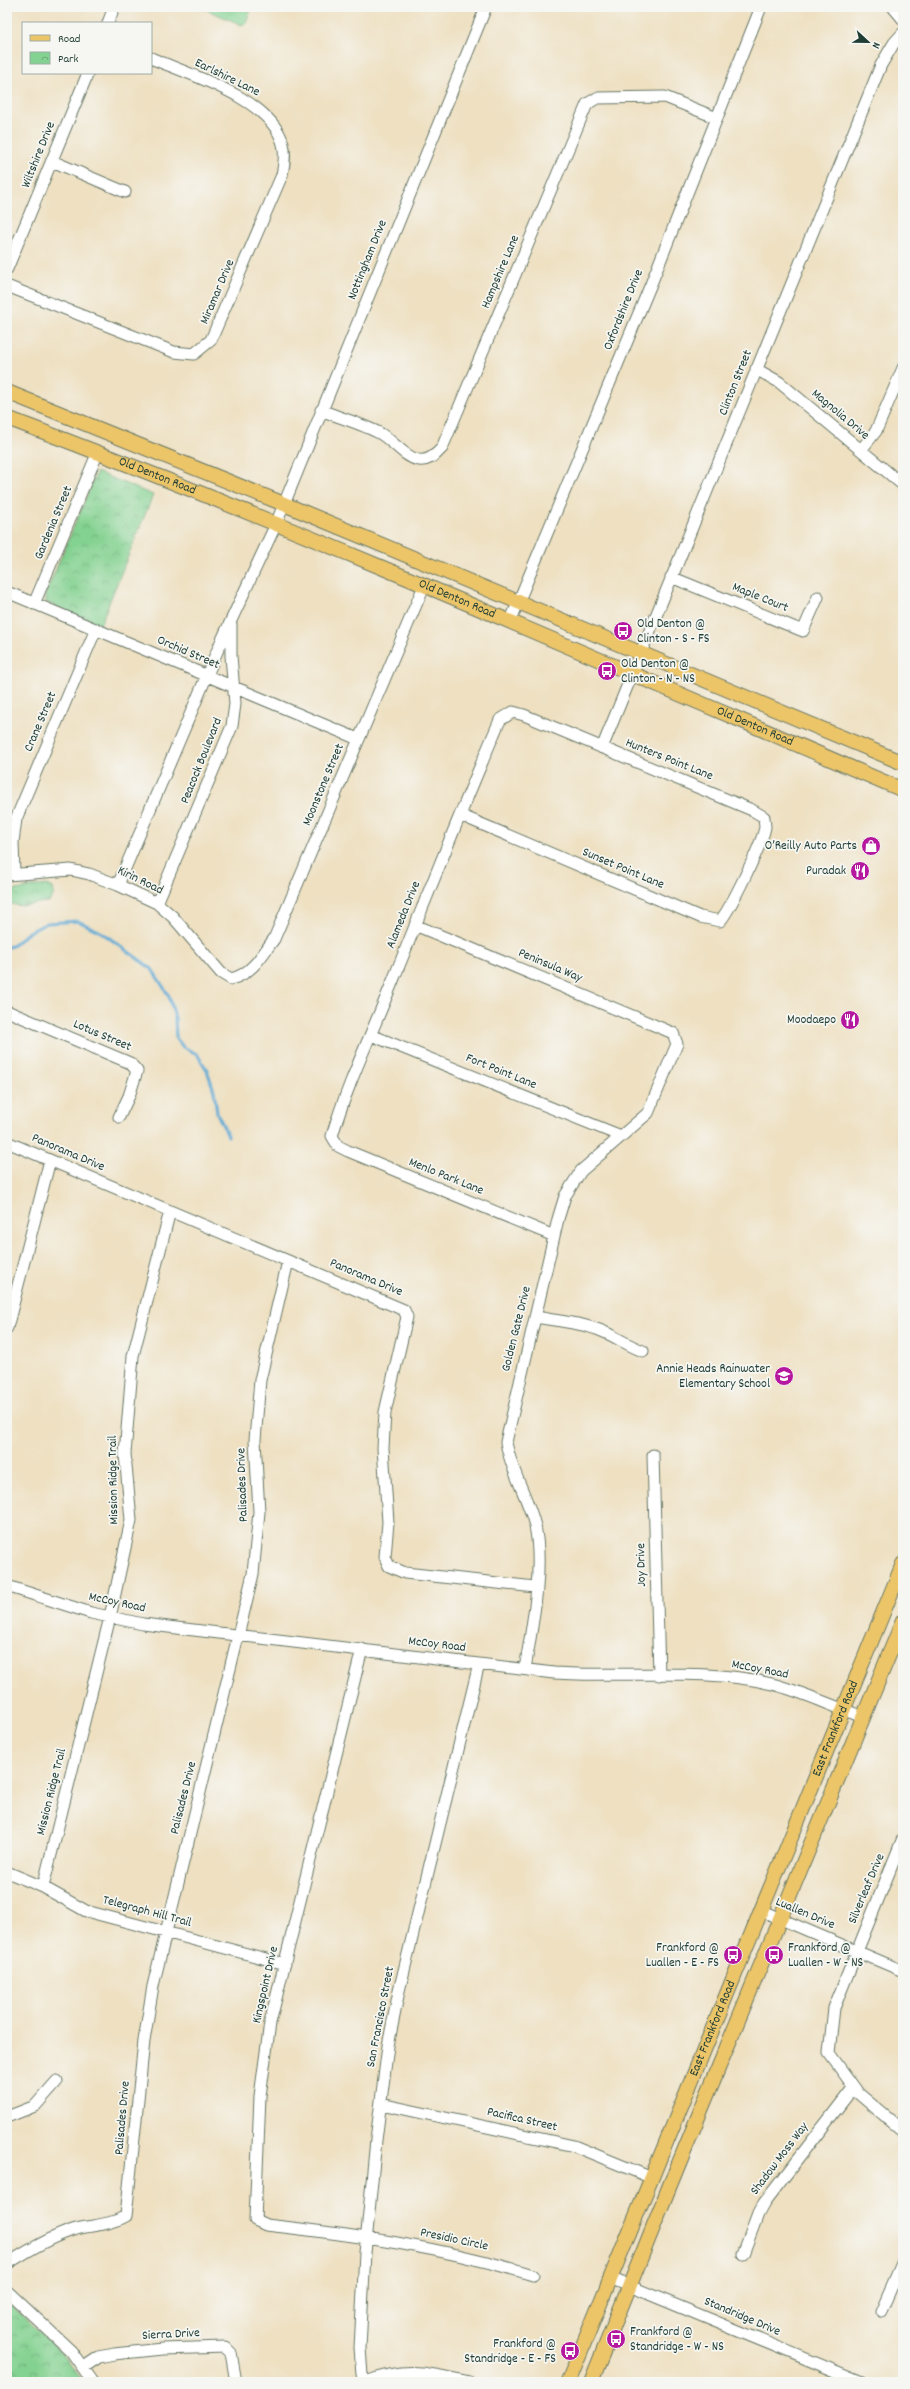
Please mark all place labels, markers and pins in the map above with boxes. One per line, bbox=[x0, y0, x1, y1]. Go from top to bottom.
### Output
place label: Old Denton @ Clinton - S - FS bbox=[637, 615, 710, 649]
bus stop icon: Old Denton @ Clinton - S - FS bbox=[612, 620, 634, 642]
place label: Old Denton @ Clinton - N - NS bbox=[621, 655, 695, 689]
bus stop icon: Old Denton @ Clinton - N - NS bbox=[596, 660, 618, 682]
shop icon: O’Reilly Auto Parts bbox=[860, 835, 882, 857]
place label: O’Reilly Auto Parts bbox=[765, 837, 857, 856]
restaurant icon: Puradak bbox=[849, 860, 871, 882]
place label: Puradak bbox=[806, 862, 846, 881]
restaurant icon: Moodaepo bbox=[839, 1009, 861, 1031]
place label: Moodaepo bbox=[787, 1011, 836, 1030]
place label: Annie Heads Rainwater Elementary School bbox=[656, 1360, 770, 1394]
school or university icon: Annie Heads Rainwater Elementary School bbox=[773, 1365, 795, 1387]
place label: Frankford @ Luallen - E - FS bbox=[646, 1939, 719, 1973]
place label: Frankford @ Luallen - W - NS bbox=[788, 1939, 864, 1973]
bus stop icon: Frankford @ Luallen - E - FS bbox=[722, 1944, 744, 1966]
bus stop icon: Frankford @ Luallen - W - NS bbox=[763, 1944, 785, 1966]
place label: Frankford @ Standridge - W - NS bbox=[630, 2323, 724, 2357]
bus stop icon: Frankford @ Standridge - W - NS bbox=[605, 2328, 627, 2350]
place label: Frankford @ Standridge - E - FS bbox=[464, 2335, 556, 2369]
bus stop icon: Frankford @ Standridge - E - FS bbox=[559, 2340, 581, 2362]

